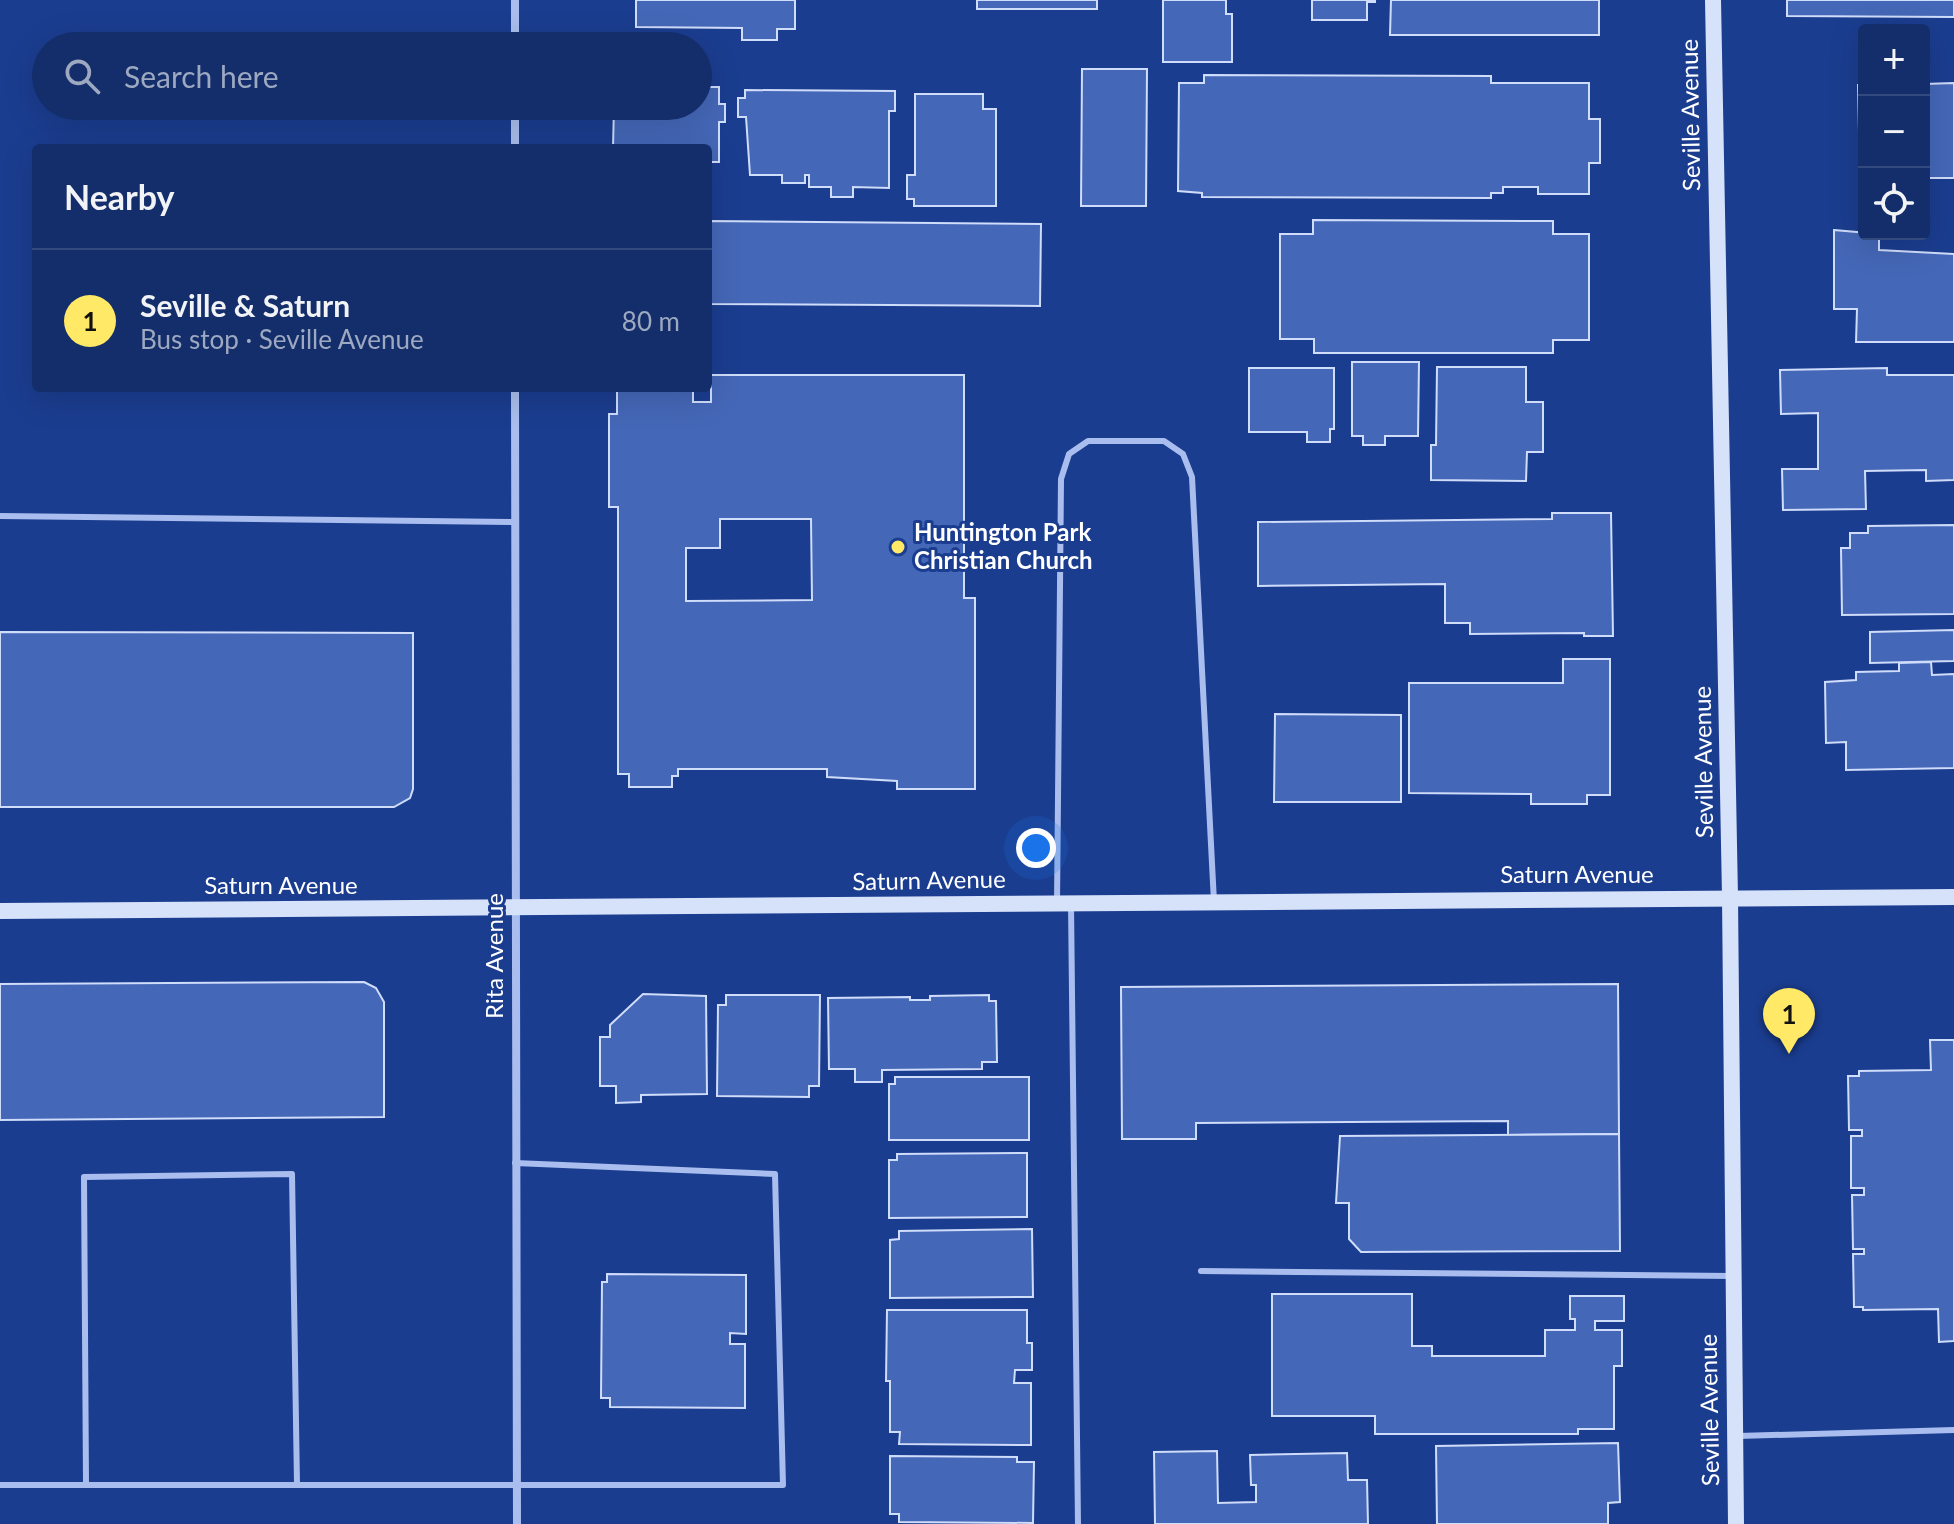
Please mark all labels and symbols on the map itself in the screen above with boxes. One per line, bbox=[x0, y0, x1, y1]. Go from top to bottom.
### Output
street label: Seville Avenue bbox=[1674, 39, 1705, 191]
place label: Huntington Park Christian Church bbox=[914, 517, 1093, 574]
marker: Huntington Park Christian Church bbox=[889, 538, 907, 556]
street label: Seville Avenue bbox=[1687, 686, 1718, 838]
your location bbox=[1016, 828, 1056, 868]
street label: Saturn Avenue bbox=[1500, 859, 1654, 888]
street label: Saturn Avenue bbox=[852, 864, 1006, 895]
street label: Saturn Avenue bbox=[204, 870, 358, 899]
street label: Rita Avenue bbox=[479, 893, 508, 1019]
pin: 1 bbox=[1763, 988, 1815, 1054]
street label: Seville Avenue bbox=[1693, 1334, 1724, 1486]

